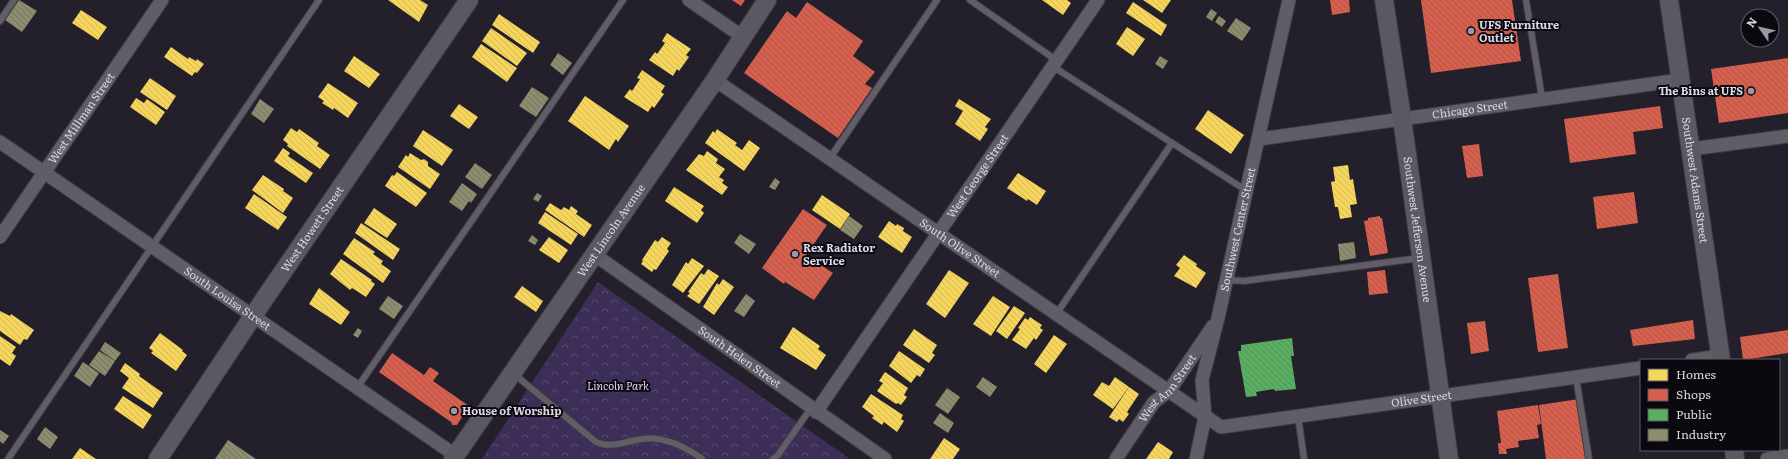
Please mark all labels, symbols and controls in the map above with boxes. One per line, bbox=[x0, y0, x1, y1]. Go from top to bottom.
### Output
north arrow bbox=[1740, 8, 1780, 48]
text: N bbox=[1742, 14, 1760, 30]
place label: UFS Furniture Outlet bbox=[1479, 16, 1559, 45]
marker: UFS Furniture Outlet bbox=[1466, 26, 1476, 36]
street label: West Millman Street bbox=[43, 68, 118, 166]
place label: The Bins at UFS bbox=[1658, 82, 1743, 98]
marker: The Bins at UFS bbox=[1746, 86, 1756, 96]
street label: Chicago Street bbox=[1431, 95, 1509, 122]
street label: Southwest Adams Street bbox=[1679, 116, 1713, 245]
street label: West George Street bbox=[942, 130, 1012, 221]
street label: Southwest Jefferson Avenue bbox=[1400, 156, 1436, 304]
street label: Southwest Center Street bbox=[1215, 165, 1259, 293]
street label: West Lincoln Avenue bbox=[573, 180, 648, 279]
street label: West Howett Street bbox=[276, 182, 347, 275]
street label: South Olive Street bbox=[917, 214, 1004, 281]
place label: Rex Radiator Service bbox=[803, 239, 875, 268]
marker: Rex Radiator Service bbox=[790, 249, 800, 259]
street label: South Louisa Street bbox=[181, 262, 275, 333]
street label: South Helen Street bbox=[695, 321, 786, 391]
street label: West Ann Street bbox=[1134, 350, 1199, 425]
legend bbox=[1640, 359, 1780, 451]
text: Homes bbox=[1676, 365, 1716, 383]
park label: Lincoln Park bbox=[587, 377, 649, 393]
text: Shops bbox=[1676, 385, 1711, 403]
street label: Olive Street bbox=[1390, 386, 1453, 410]
place label: House of Worship bbox=[462, 402, 561, 418]
text: Public bbox=[1676, 405, 1712, 423]
marker: House of Worship bbox=[449, 406, 459, 416]
text: Industry bbox=[1676, 425, 1726, 443]

